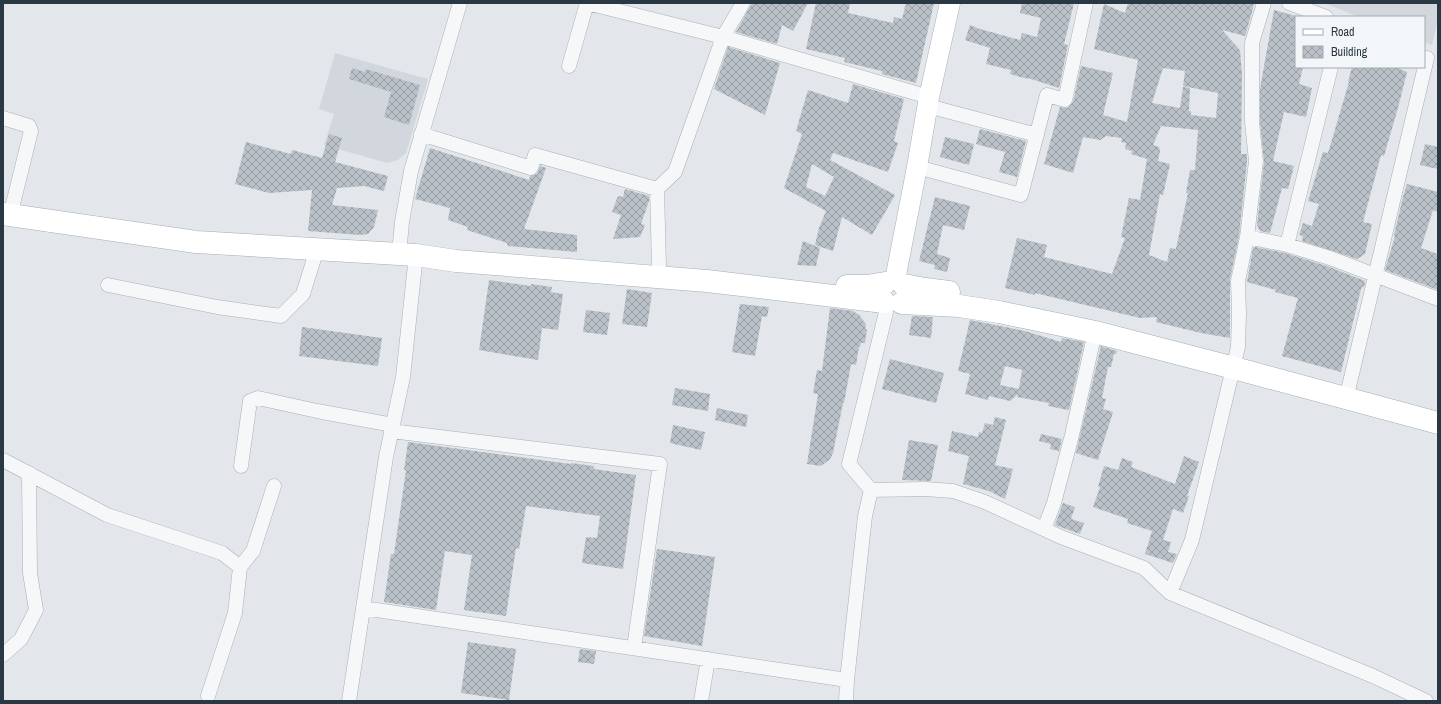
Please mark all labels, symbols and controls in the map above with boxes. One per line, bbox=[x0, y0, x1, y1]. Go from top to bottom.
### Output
legend bbox=[1295, 16, 1425, 68]
text: Road bbox=[1331, 24, 1355, 40]
text: Building bbox=[1331, 44, 1368, 60]

